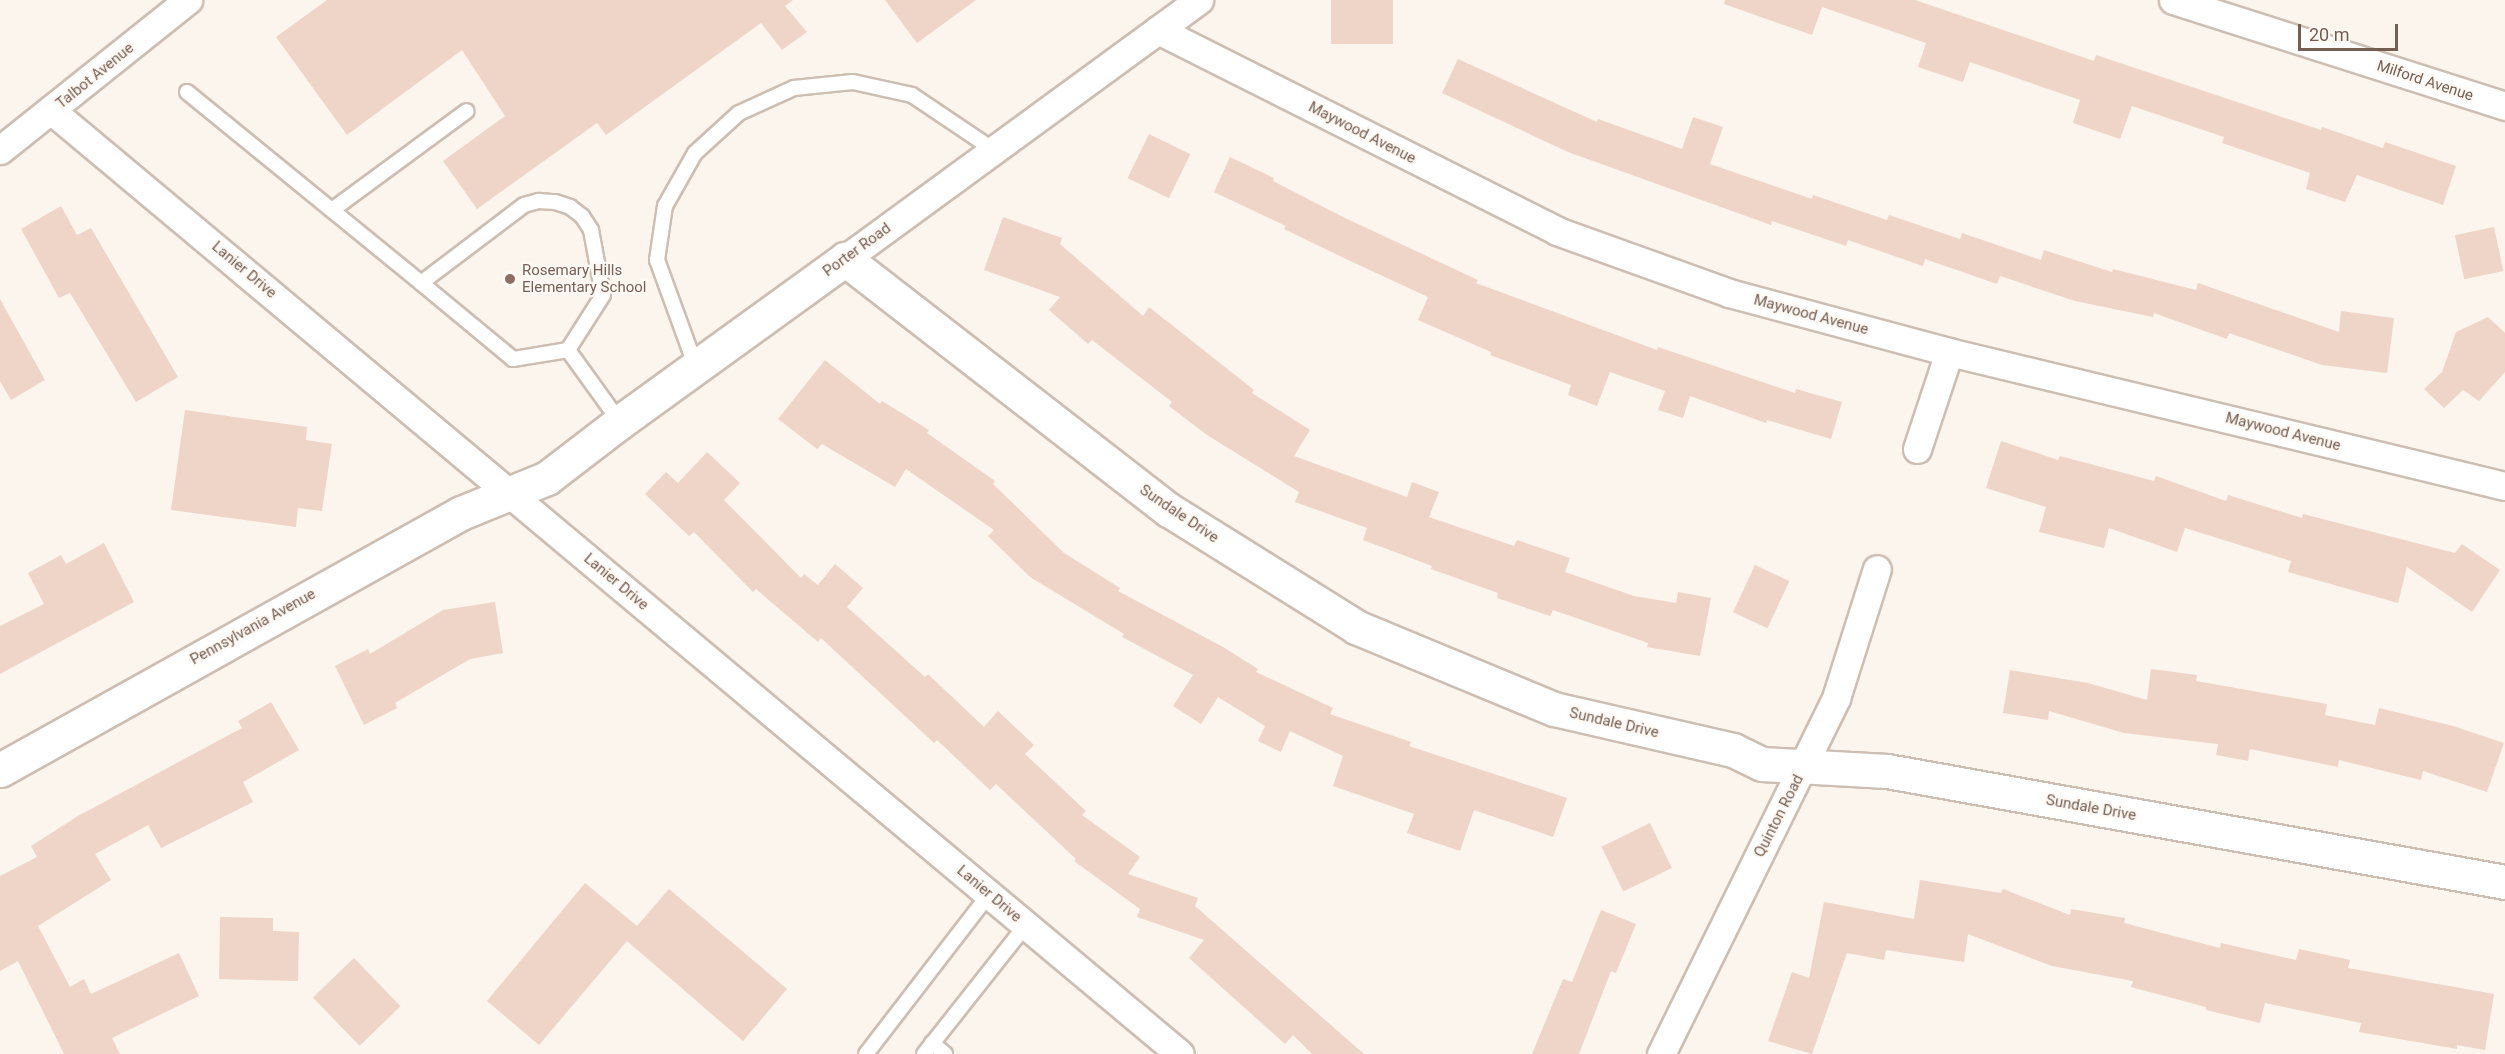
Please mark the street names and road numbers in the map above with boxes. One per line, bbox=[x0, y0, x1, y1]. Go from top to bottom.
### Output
street label: Talbot Avenue bbox=[53, 39, 137, 113]
street label: Milford Avenue bbox=[2375, 57, 2475, 105]
street label: Maywood Avenue bbox=[1305, 98, 1419, 168]
street label: Porter Road bbox=[820, 219, 894, 281]
street label: Lanier Drive bbox=[208, 238, 280, 302]
street label: Maywood Avenue bbox=[1752, 291, 1870, 339]
street label: Maywood Avenue bbox=[2224, 409, 2342, 455]
street label: Sundale Drive bbox=[1136, 481, 1222, 547]
street label: Lanier Drive bbox=[580, 550, 652, 614]
street label: Pennsylvania Avenue bbox=[187, 585, 319, 669]
street label: Sundale Drive bbox=[1568, 704, 1660, 742]
street label: Quinton Road bbox=[1750, 772, 1808, 860]
street label: Sundale Drive bbox=[2045, 791, 2137, 825]
street label: Lanier Drive bbox=[953, 862, 1025, 926]

